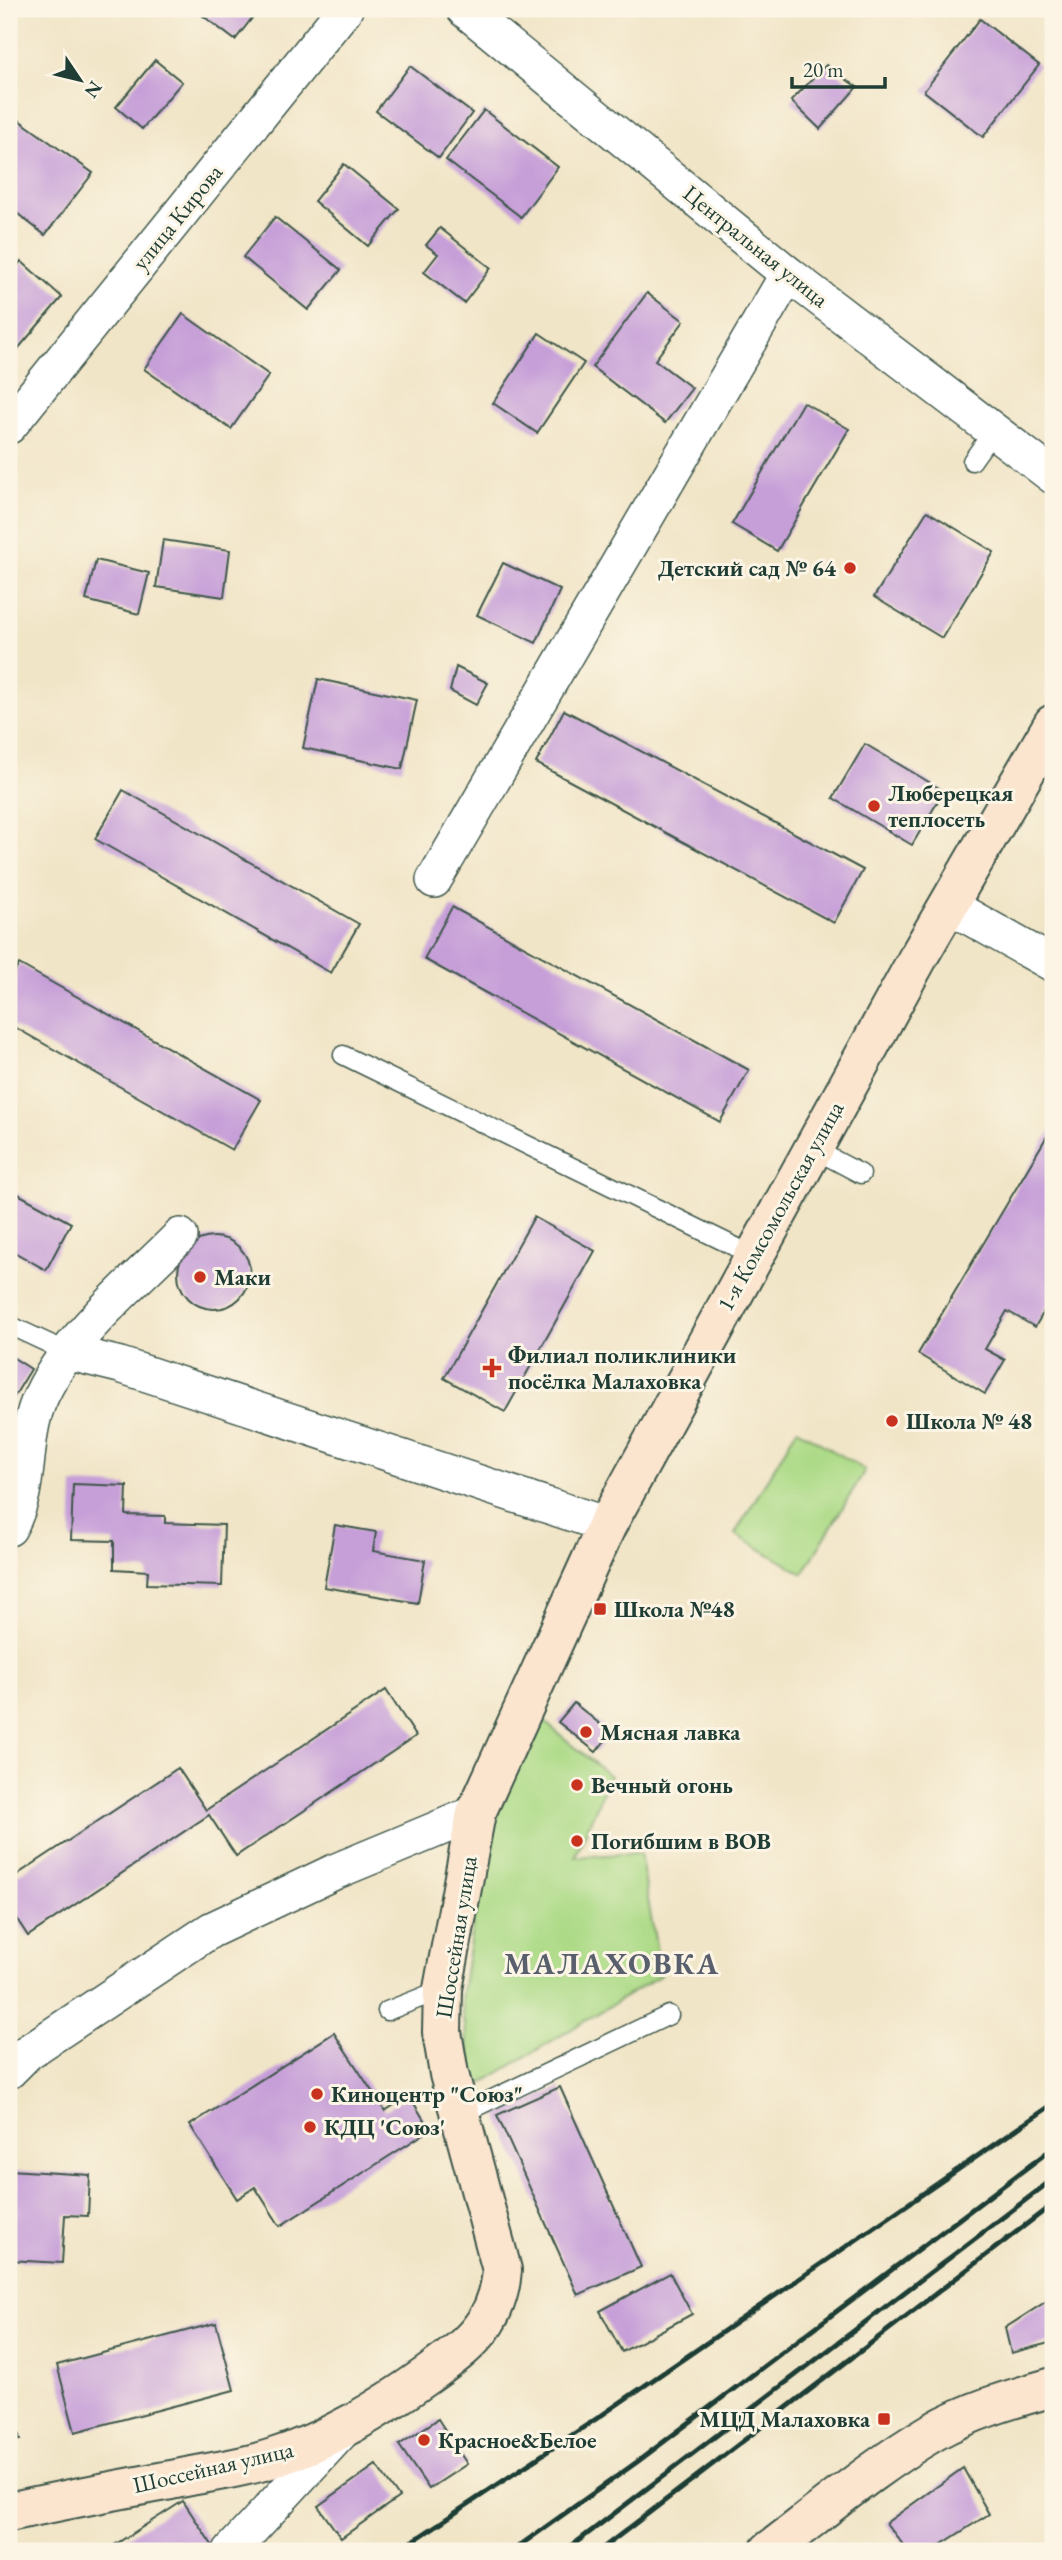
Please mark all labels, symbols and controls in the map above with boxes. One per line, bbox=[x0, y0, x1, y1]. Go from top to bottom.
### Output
north arrow bbox=[46, 46, 116, 116]
scale bar bbox=[792, 46, 885, 90]
text: 20 m bbox=[803, 56, 844, 83]
text: N bbox=[79, 76, 108, 103]
street label: улица Кирова bbox=[125, 157, 229, 276]
street label: Центральная улица bbox=[677, 178, 836, 314]
place label: Детский сад № 64 bbox=[658, 553, 837, 583]
marker: Детский сад № 64 bbox=[842, 560, 858, 576]
place label: Люберецкая теплосеть bbox=[888, 778, 1013, 834]
marker: Люберецкая теплосеть bbox=[866, 798, 882, 814]
street label: 1-я Комсомольская улица bbox=[710, 1095, 851, 1316]
place label: Маки bbox=[214, 1262, 271, 1292]
marker: Маки bbox=[192, 1269, 208, 1285]
place label: Филиал поликлиники посёлка Малаховка bbox=[508, 1340, 737, 1396]
marker: Филиал поликлиники посёлка Малаховка bbox=[482, 1358, 502, 1378]
place label: Школа № 48 bbox=[906, 1406, 1032, 1436]
marker: Школа № 48 bbox=[884, 1413, 900, 1429]
place label: Школа №48 bbox=[614, 1594, 735, 1624]
marker: Школа №48 bbox=[592, 1601, 608, 1617]
place label: Мясная лавка bbox=[600, 1717, 741, 1747]
marker: Мясная лавка bbox=[578, 1724, 594, 1740]
place label: Вечный огонь bbox=[591, 1770, 733, 1800]
marker: Вечный огонь bbox=[569, 1777, 585, 1793]
place label: Погибшим в ВОВ bbox=[591, 1826, 771, 1856]
marker: Погибшим в ВОВ bbox=[569, 1833, 585, 1849]
street label: Шоссейная улица bbox=[428, 1853, 484, 2020]
district label: МАЛАХОВКА bbox=[504, 1944, 720, 1983]
place label: Киноцентр "Союз" bbox=[331, 2079, 523, 2109]
marker: Киноцентр "Союз" bbox=[309, 2086, 325, 2102]
place label: КДЦ 'Союз' bbox=[324, 2112, 445, 2142]
marker: КДЦ 'Союз' bbox=[302, 2119, 318, 2135]
place label: МЦД Малаховка bbox=[699, 2404, 871, 2434]
marker: МЦД Малаховка bbox=[876, 2411, 892, 2427]
place label: Красное&Белое bbox=[438, 2425, 597, 2455]
marker: Красное&Белое bbox=[416, 2432, 432, 2448]
street label: Шоссейная улица bbox=[130, 2434, 297, 2500]

